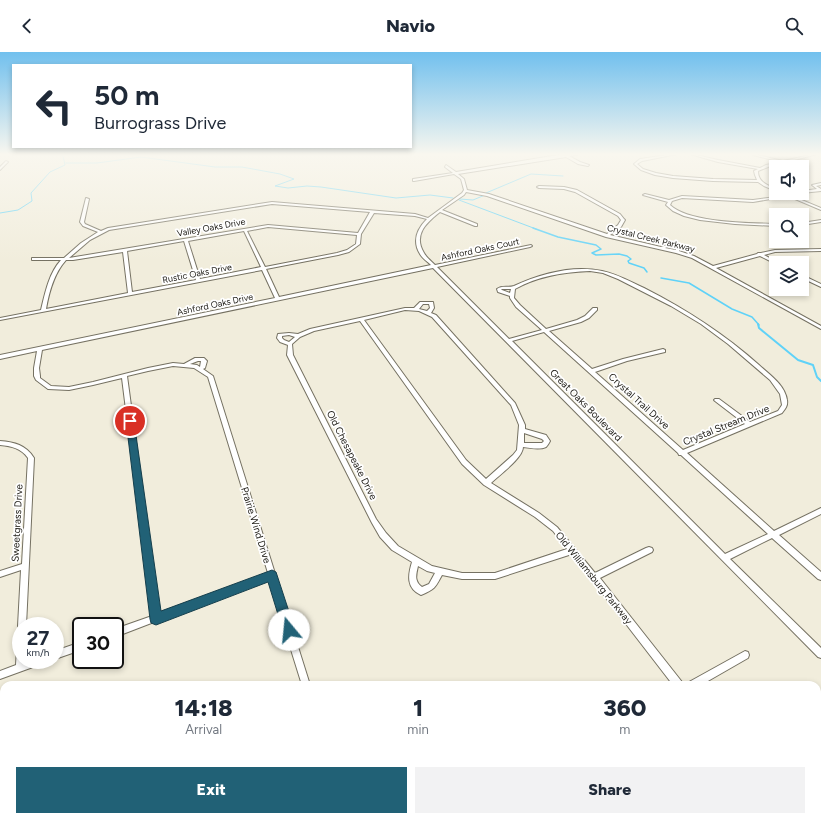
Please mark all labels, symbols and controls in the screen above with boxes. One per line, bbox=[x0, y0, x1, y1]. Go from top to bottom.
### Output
icon: back bbox=[16, 15, 38, 37]
text: Navio bbox=[386, 15, 435, 37]
icon: search bbox=[783, 15, 805, 37]
text: 50 m bbox=[94, 78, 160, 112]
icon: left bbox=[28, 80, 80, 132]
text: Burrograss Drive bbox=[94, 112, 226, 134]
map controls bbox=[769, 160, 809, 296]
button: sound bbox=[769, 160, 809, 200]
button: search bbox=[769, 208, 809, 248]
street label: Valley Oaks Drive bbox=[176, 216, 246, 238]
street label: Crystal Creek Parkway bbox=[606, 222, 696, 254]
street label: Ashford Oaks Court bbox=[440, 235, 521, 263]
button: layers bbox=[769, 256, 809, 296]
street label: Rustic Oaks Drive bbox=[161, 261, 233, 285]
street label: Ashford Oaks Drive bbox=[176, 291, 254, 317]
street label: Great Oaks Boulevard bbox=[547, 366, 625, 444]
street label: Crystal Trail Drive bbox=[606, 370, 673, 432]
street label: Crystal Stream Drive bbox=[681, 402, 772, 448]
pin bbox=[113, 404, 147, 438]
street label: Old Chesapeake Drive bbox=[324, 408, 380, 502]
icon: arrive bbox=[119, 410, 141, 432]
street label: Sweetgrass Drive bbox=[8, 483, 26, 562]
street label: Prairie Wind Drive bbox=[238, 485, 274, 565]
street label: Old Williamsburg Parkway bbox=[553, 529, 636, 628]
position arrow bbox=[268, 609, 310, 651]
speed limit sign: 30 bbox=[72, 617, 124, 669]
text: 27 bbox=[27, 626, 49, 650]
text: km/h bbox=[27, 646, 49, 659]
text: 14:18 bbox=[175, 693, 233, 722]
text: 1 bbox=[413, 693, 423, 722]
text: 360 bbox=[603, 693, 646, 722]
text: Arrival bbox=[185, 722, 222, 737]
text: min bbox=[407, 722, 429, 737]
text: m bbox=[619, 722, 630, 737]
button: Exit bbox=[16, 767, 407, 813]
button: Share bbox=[415, 767, 805, 813]

